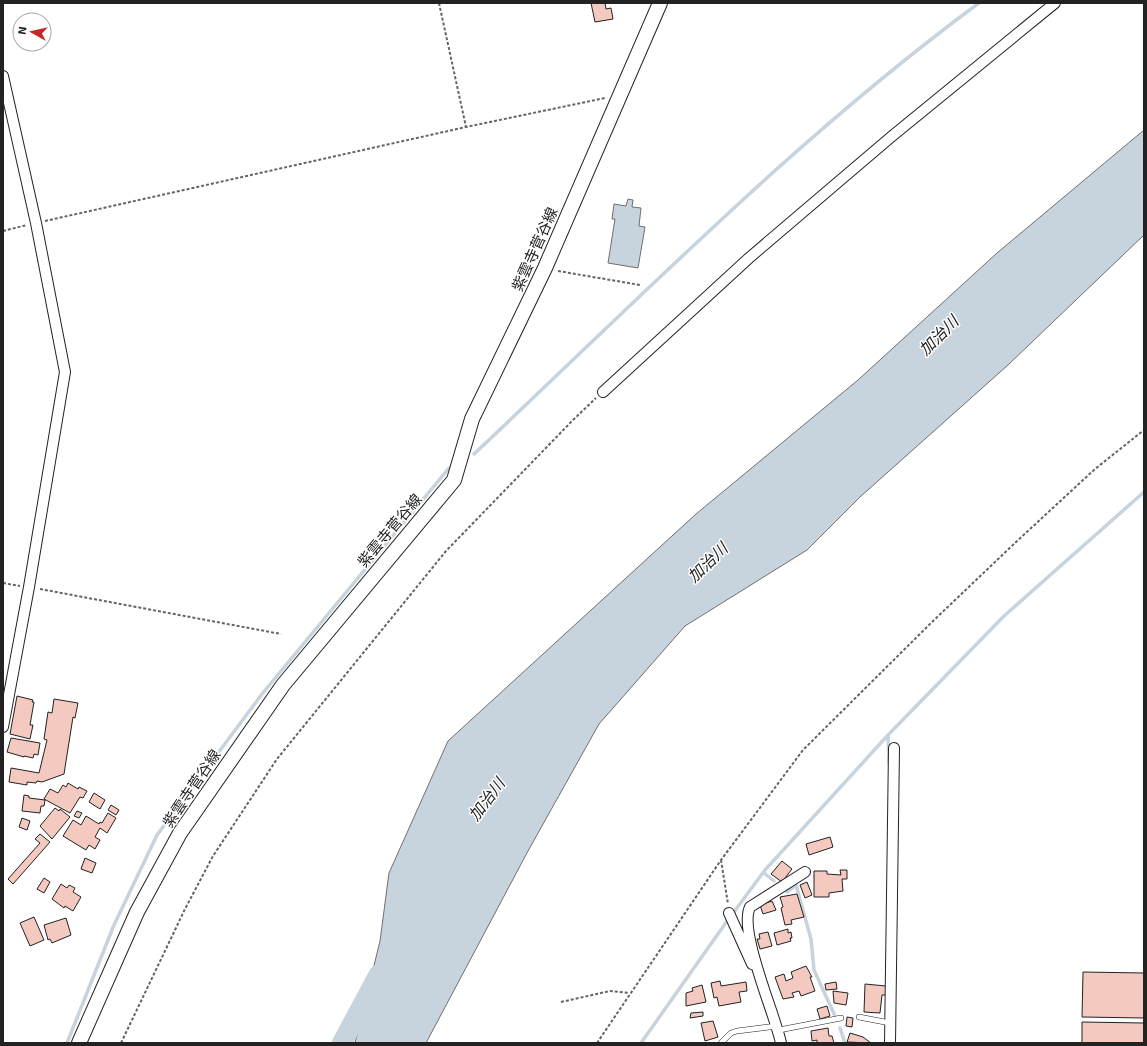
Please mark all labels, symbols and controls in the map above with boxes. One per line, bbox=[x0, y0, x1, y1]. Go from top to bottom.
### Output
north arrow bbox=[12, 12, 52, 52]
text: N bbox=[15, 26, 29, 35]
street label: 紫雲寺菅谷線 bbox=[507, 204, 561, 294]
water label: 加治川 bbox=[914, 310, 963, 359]
street label: 紫雲寺菅谷線 bbox=[353, 490, 425, 570]
water label: 加治川 bbox=[683, 537, 732, 586]
street label: 紫雲寺菅谷線 bbox=[158, 746, 224, 830]
water label: 加治川 bbox=[464, 773, 509, 824]

